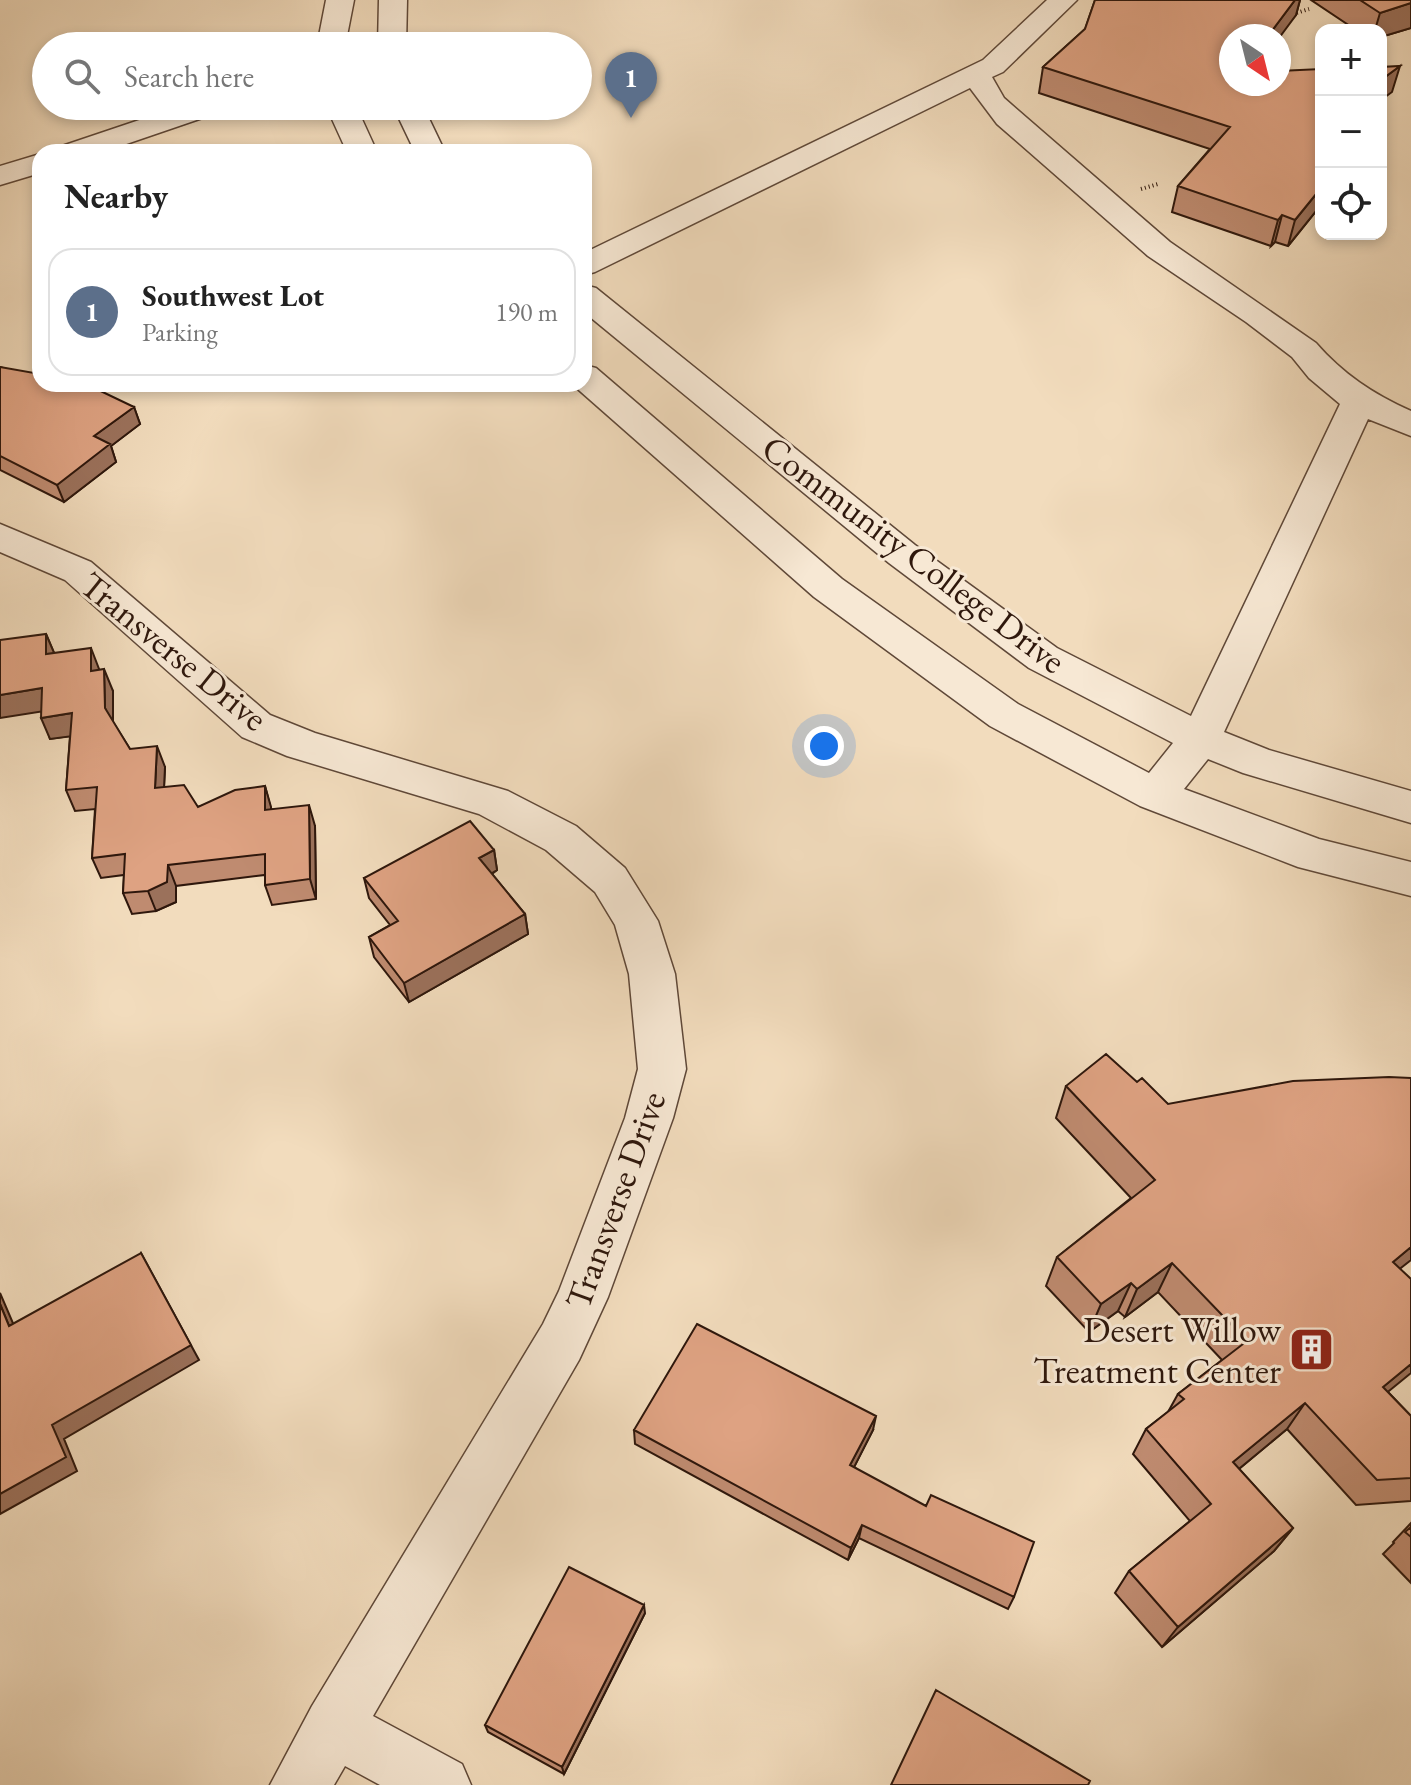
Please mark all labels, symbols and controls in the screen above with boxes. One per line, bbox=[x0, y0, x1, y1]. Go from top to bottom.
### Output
north arrow bbox=[1219, 24, 1291, 96]
map controls bbox=[1315, 24, 1387, 240]
button: + bbox=[1315, 24, 1387, 96]
search box bbox=[32, 32, 592, 120]
pin: 1 bbox=[605, 52, 657, 118]
icon: search bbox=[60, 54, 104, 98]
text: Search here bbox=[124, 57, 254, 96]
button: − bbox=[1315, 96, 1387, 168]
button: locate bbox=[1315, 168, 1387, 240]
text: Nearby bbox=[64, 174, 168, 218]
text: Southwest Lot bbox=[142, 276, 324, 315]
text: 1 bbox=[85, 295, 99, 329]
text: 190 m bbox=[495, 295, 558, 329]
text: Parking bbox=[142, 315, 218, 349]
street label: Community College Drive bbox=[753, 424, 1075, 684]
street label: Transverse Drive bbox=[71, 561, 277, 741]
your location bbox=[804, 726, 844, 766]
street label: Transverse Drive bbox=[554, 1085, 676, 1315]
place label: Desert Willow Treatment Center bbox=[1033, 1306, 1281, 1394]
building icon: Desert Willow Treatment Center bbox=[1288, 1326, 1336, 1374]

